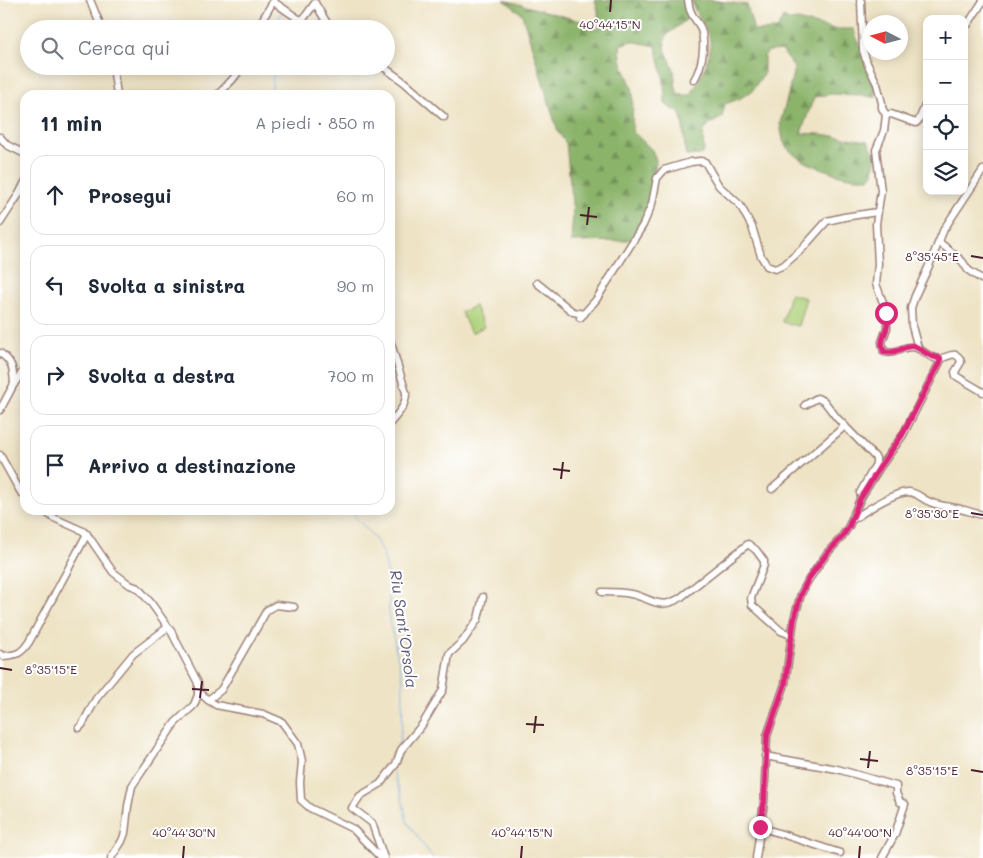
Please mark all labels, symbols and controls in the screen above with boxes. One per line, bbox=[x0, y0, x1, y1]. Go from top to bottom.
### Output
north arrow bbox=[863, 15, 908, 60]
map controls bbox=[923, 15, 968, 195]
button: + bbox=[923, 15, 968, 60]
text: 40°44'15"N bbox=[579, 16, 641, 32]
search box bbox=[20, 20, 395, 75]
icon: search bbox=[38, 34, 66, 62]
text: Cerca qui bbox=[78, 35, 170, 60]
button: − bbox=[923, 60, 968, 105]
button: locate bbox=[923, 105, 968, 150]
text: 11 min bbox=[40, 109, 102, 136]
text: A piedi · 850 m bbox=[255, 112, 375, 133]
button: layers bbox=[923, 150, 968, 195]
icon: ahead bbox=[41, 181, 69, 209]
text: Prosegui bbox=[88, 183, 172, 208]
text: 60 m bbox=[337, 185, 374, 206]
text: 8°35'45"E bbox=[905, 248, 959, 264]
icon: left bbox=[41, 271, 69, 299]
text: Svolta a sinistra bbox=[88, 273, 245, 298]
text: 90 m bbox=[337, 275, 374, 296]
route start bbox=[875, 302, 898, 325]
icon: right bbox=[41, 361, 69, 389]
text: Svolta a destra bbox=[88, 363, 235, 388]
text: 700 m bbox=[327, 365, 374, 386]
icon: arrive bbox=[41, 451, 69, 479]
text: Arrivo a destinazione bbox=[88, 453, 296, 478]
text: 8°35'30"E bbox=[905, 505, 959, 521]
water label: Riu Sant'Orsola bbox=[386, 568, 423, 690]
text: 8°35'15"E bbox=[25, 661, 77, 677]
text: 8°35'15"E bbox=[906, 762, 958, 778]
route end bbox=[749, 816, 772, 839]
text: 40°44'30"N bbox=[152, 824, 216, 840]
text: 40°44'15"N bbox=[491, 824, 553, 840]
text: 40°44'00"N bbox=[828, 824, 892, 840]

